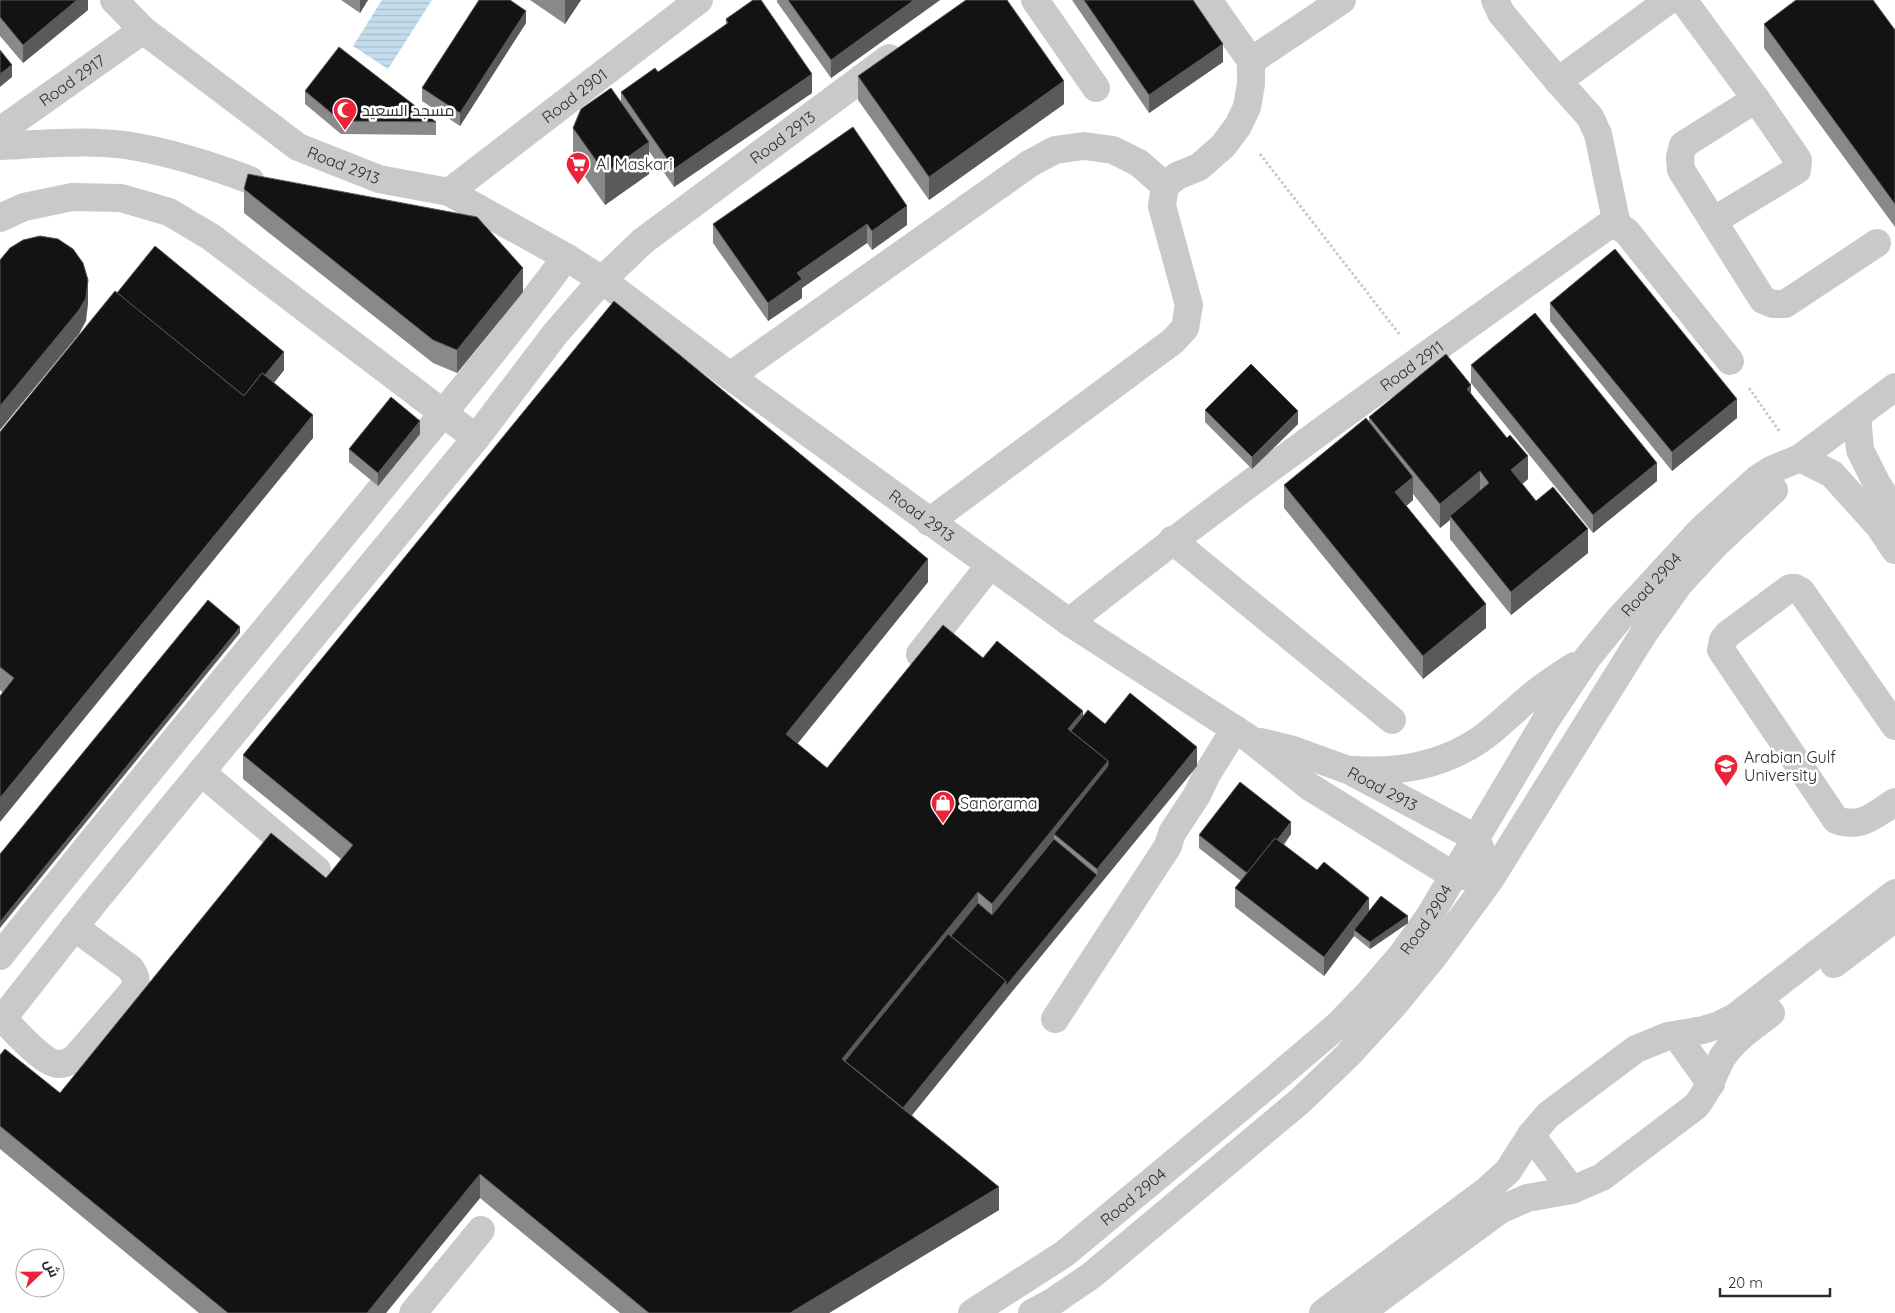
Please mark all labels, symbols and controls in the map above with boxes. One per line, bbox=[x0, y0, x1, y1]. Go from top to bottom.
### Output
street label: Road 2917 bbox=[35, 50, 109, 110]
street label: Road 2901 bbox=[538, 64, 611, 127]
mosque icon: مسجد السعيد bbox=[332, 97, 358, 131]
place label: مسجد السعيد bbox=[362, 100, 455, 120]
street label: Road 2913 bbox=[746, 106, 819, 168]
street label: Road 2913 bbox=[304, 142, 383, 188]
supermarket icon: Al Maskari bbox=[565, 151, 591, 185]
place label: Al Maskari bbox=[596, 154, 673, 174]
street label: Road 2911 bbox=[1376, 336, 1448, 395]
street label: Road 2913 bbox=[885, 485, 959, 546]
street label: Road 2904 bbox=[1617, 548, 1685, 620]
place label: Arabian Gulf University bbox=[1744, 747, 1836, 785]
school or university icon: Arabian Gulf University bbox=[1713, 753, 1739, 787]
street label: Road 2913 bbox=[1344, 762, 1421, 815]
shop icon: Sanorama bbox=[930, 790, 956, 824]
place label: Sanorama bbox=[960, 793, 1038, 813]
street label: Road 2904 bbox=[1395, 881, 1456, 958]
street label: Road 2904 bbox=[1096, 1164, 1170, 1230]
north arrow bbox=[15, 1248, 65, 1298]
text: ش bbox=[40, 1256, 64, 1280]
scale bar bbox=[1720, 1266, 1830, 1298]
text: 20 m bbox=[1728, 1273, 1763, 1292]

